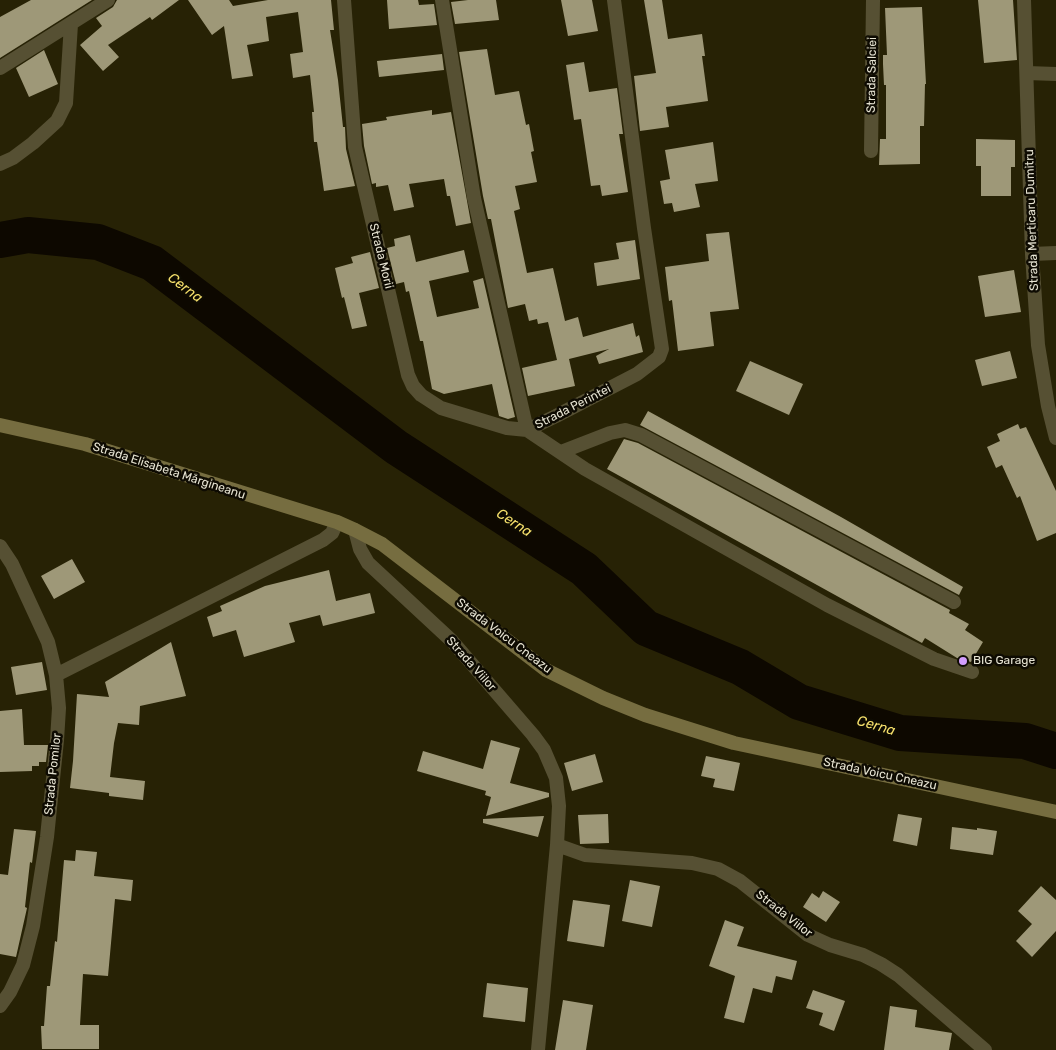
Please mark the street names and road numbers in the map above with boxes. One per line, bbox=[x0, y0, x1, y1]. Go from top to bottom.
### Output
street label: Strada Salciei bbox=[864, 37, 880, 113]
street label: Strada Merticaru Dumitru bbox=[1022, 149, 1042, 291]
street label: Strada Morii bbox=[366, 222, 396, 290]
street label: Strada Perintei bbox=[533, 382, 613, 432]
street label: Strada Elisabeta Mărgineanu bbox=[91, 439, 247, 503]
street label: Strada Voicu Cneazu bbox=[453, 595, 555, 677]
street label: Strada Viilor bbox=[443, 634, 499, 694]
street label: Strada Pomilor bbox=[42, 732, 64, 816]
street label: Strada Voicu Cneazu bbox=[822, 755, 938, 793]
street label: Strada Viilor bbox=[753, 887, 815, 941]

